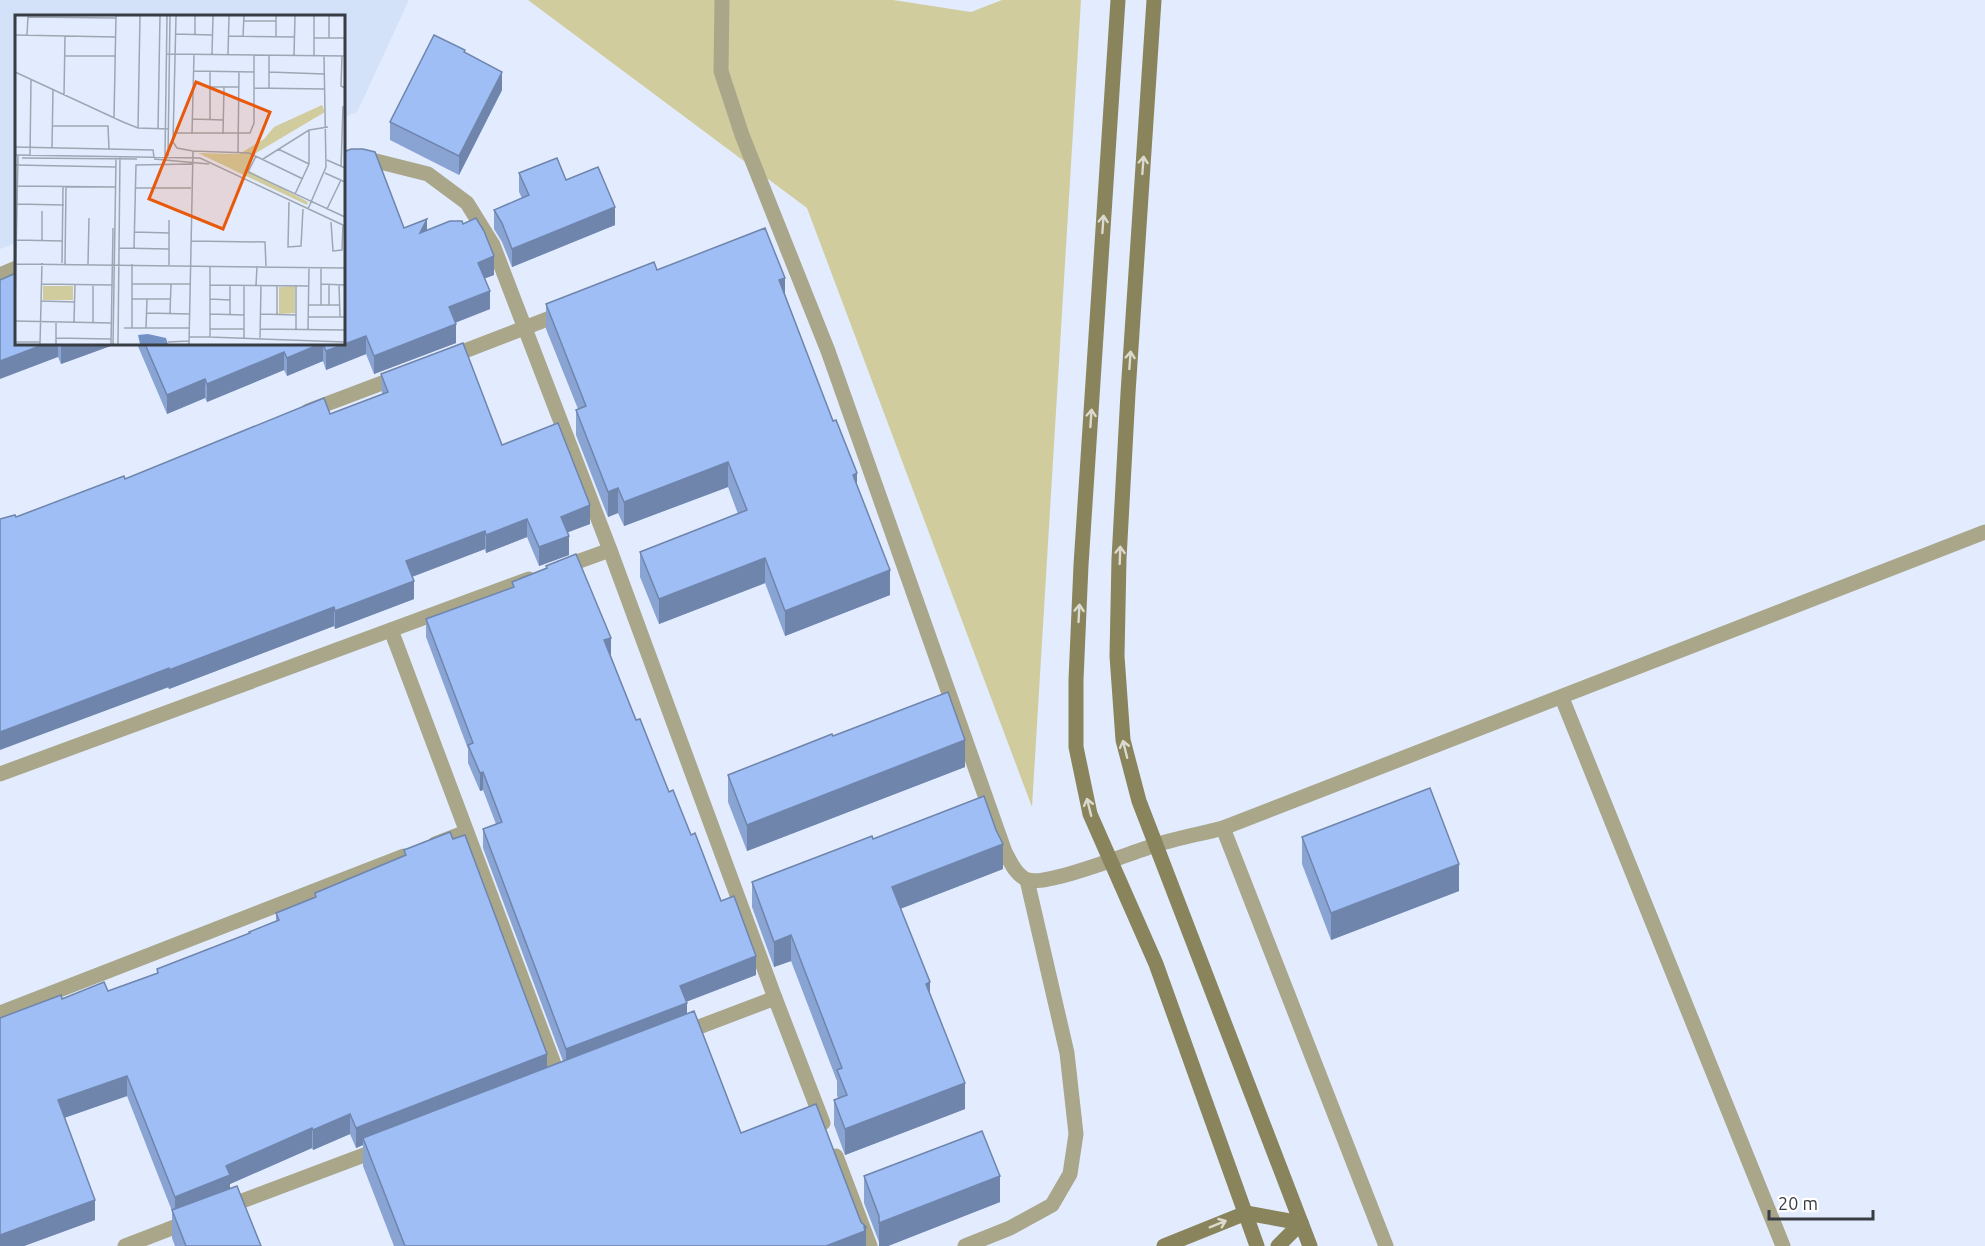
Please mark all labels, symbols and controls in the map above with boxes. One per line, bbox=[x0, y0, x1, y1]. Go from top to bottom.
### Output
inset map bbox=[15, 15, 345, 345]
one-way arrow bbox=[1138, 156, 1149, 176]
one-way arrow bbox=[1098, 214, 1109, 234]
one-way arrow bbox=[1125, 350, 1136, 370]
one-way arrow bbox=[1085, 409, 1096, 429]
one-way arrow bbox=[1114, 545, 1125, 565]
one-way arrow bbox=[1073, 604, 1084, 624]
one-way arrow bbox=[1119, 740, 1130, 759]
one-way arrow bbox=[1082, 797, 1094, 816]
scale bar bbox=[1769, 1183, 1872, 1221]
text: 20 m bbox=[1778, 1193, 1818, 1213]
one-way arrow bbox=[1208, 1218, 1227, 1229]

